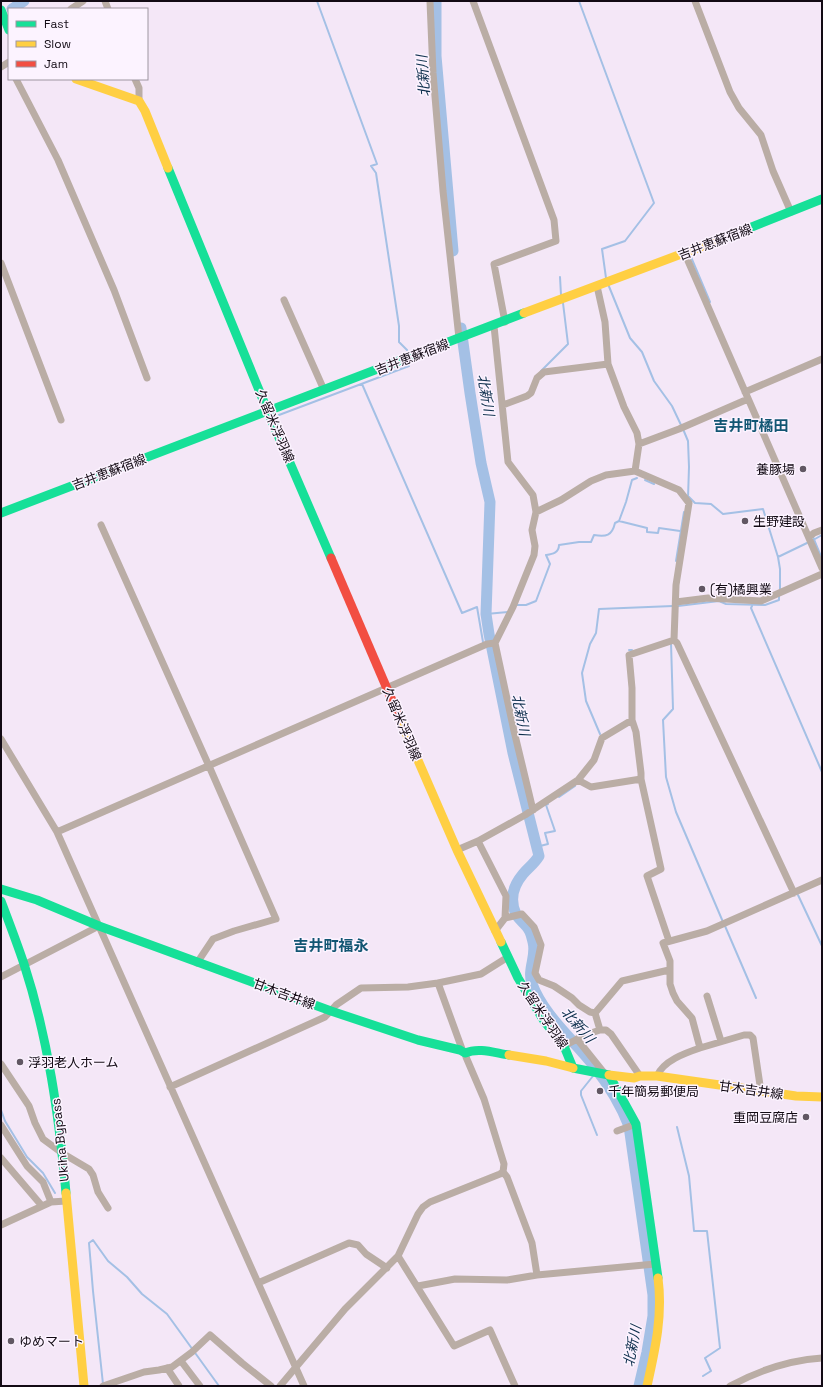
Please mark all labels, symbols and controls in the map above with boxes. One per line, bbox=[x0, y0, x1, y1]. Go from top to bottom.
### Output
legend bbox=[8, 8, 148, 80]
text: Fast bbox=[44, 16, 69, 32]
text: Slow bbox=[44, 36, 71, 52]
water label: 北新川 bbox=[412, 52, 433, 98]
text: Jam bbox=[44, 56, 68, 72]
street label: 吉井恵蘇宿線 bbox=[676, 220, 754, 264]
street label: 吉井恵蘇宿線 bbox=[373, 335, 451, 379]
water label: 北新川 bbox=[474, 373, 498, 419]
street label: 久留米浮羽線 bbox=[252, 387, 298, 465]
district label: 吉井町橘田 bbox=[713, 416, 789, 435]
street label: 吉井恵蘇宿線 bbox=[70, 450, 148, 494]
place label: 養豚場 bbox=[756, 461, 795, 478]
marker: 養豚場 bbox=[798, 464, 808, 474]
place label: 生野建設 bbox=[753, 513, 805, 530]
marker: 生野建設 bbox=[740, 516, 750, 526]
place label: (有)橘興業 bbox=[710, 581, 772, 598]
marker: (有)橘興業 bbox=[697, 584, 707, 594]
street label: 久留米浮羽線 bbox=[379, 685, 425, 763]
water label: 北新川 bbox=[508, 693, 534, 739]
district label: 吉井町福永 bbox=[293, 936, 369, 955]
street label: 甘木吉井線 bbox=[251, 975, 317, 1013]
street label: 久留米浮羽線 bbox=[514, 978, 572, 1052]
water label: 北新川 bbox=[557, 1003, 600, 1048]
place label: 浮羽老人ホーム bbox=[28, 1054, 119, 1071]
marker: 浮羽老人ホーム bbox=[15, 1057, 25, 1067]
street label: 甘木吉井線 bbox=[718, 1077, 784, 1103]
place label: 千年簡易郵便局 bbox=[608, 1083, 699, 1100]
marker: 千年簡易郵便局 bbox=[595, 1086, 605, 1096]
street label: Ukiha Bypass bbox=[47, 1097, 73, 1182]
place label: 重岡豆腐店 bbox=[733, 1109, 798, 1126]
marker: 重岡豆腐店 bbox=[801, 1112, 811, 1122]
water label: 北新川 bbox=[619, 1322, 645, 1368]
place label: ゆめマート bbox=[19, 1333, 84, 1350]
marker: ゆめマート bbox=[6, 1336, 16, 1346]

